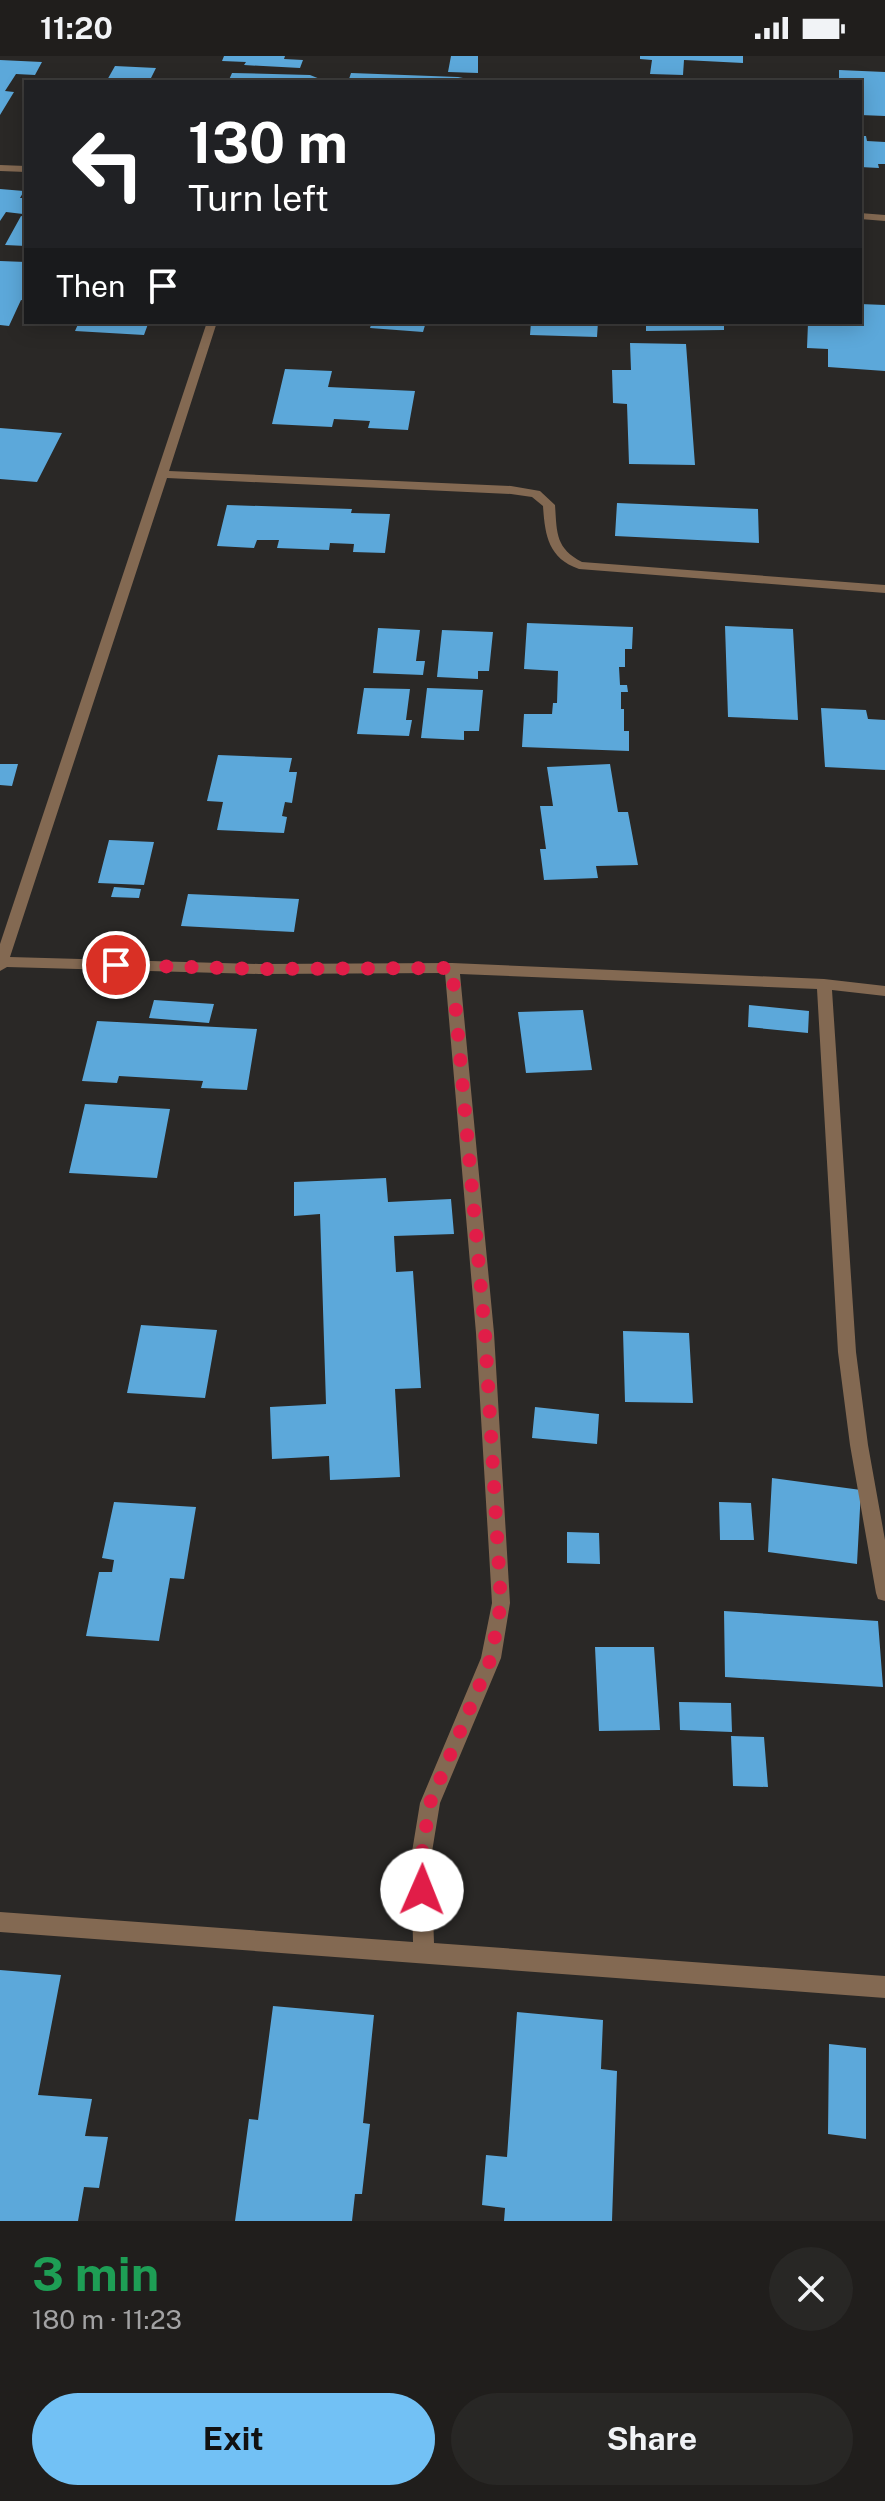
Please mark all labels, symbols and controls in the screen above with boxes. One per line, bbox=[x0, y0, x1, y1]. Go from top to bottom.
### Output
text: 11:20 bbox=[40, 10, 113, 46]
text: 130 m bbox=[188, 110, 348, 176]
icon: left bbox=[56, 112, 160, 216]
text: Turn left bbox=[188, 177, 329, 219]
icon: arrive bbox=[141, 264, 185, 308]
text: Then bbox=[56, 268, 125, 304]
pin bbox=[82, 931, 150, 999]
icon: arrive bbox=[94, 943, 138, 987]
position arrow bbox=[380, 1848, 464, 1932]
text: 3 min bbox=[32, 2245, 159, 2302]
button: close bbox=[769, 2247, 853, 2331]
text: 180 m · 11:23 bbox=[32, 2304, 182, 2335]
button: Exit bbox=[32, 2393, 435, 2485]
button: Share bbox=[451, 2393, 853, 2485]

